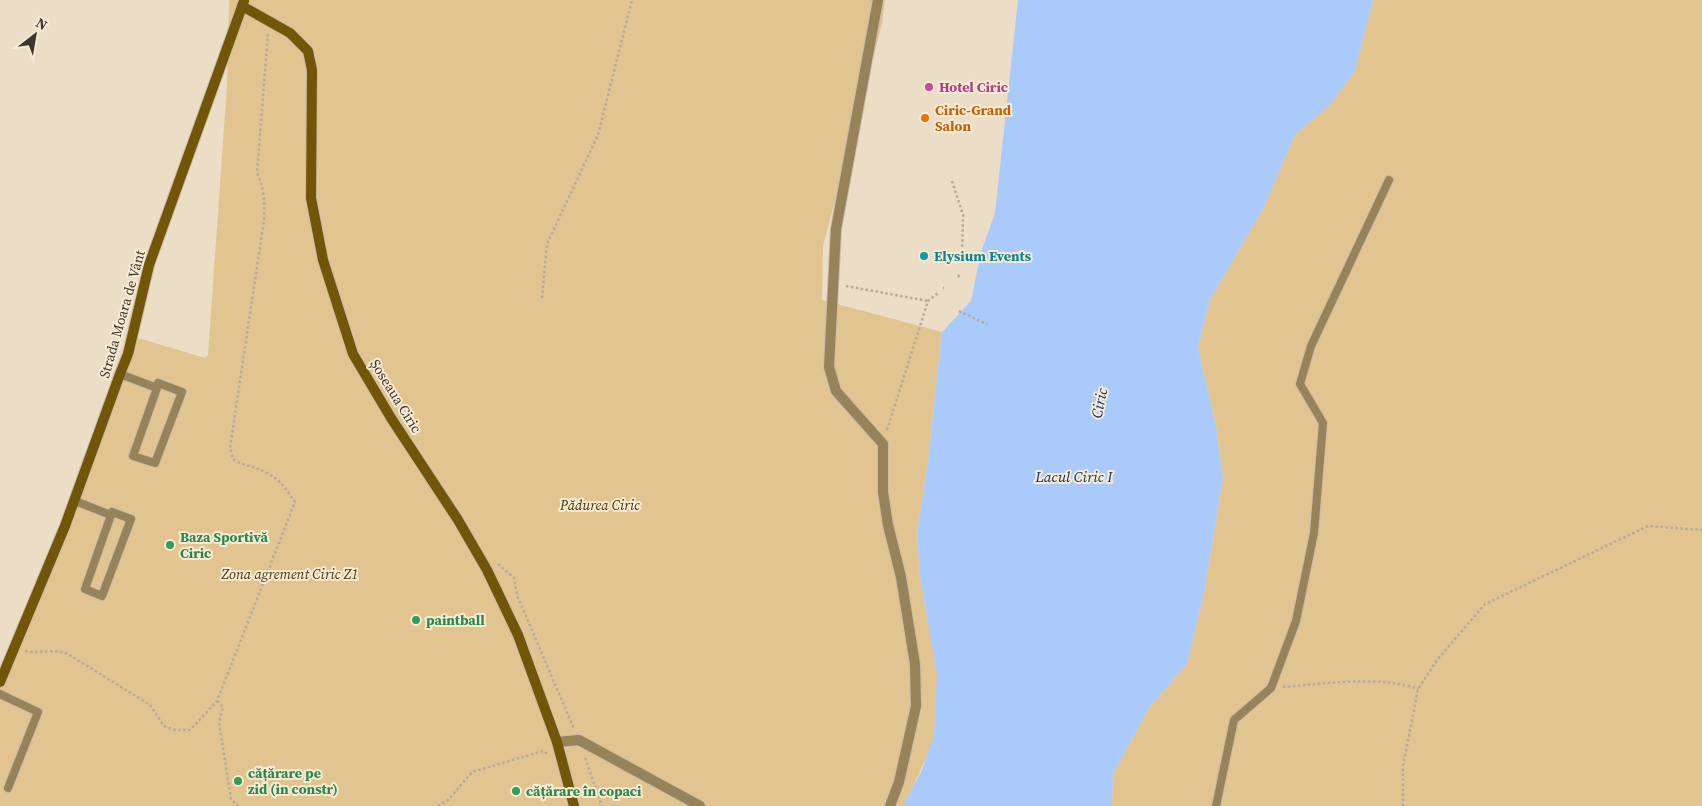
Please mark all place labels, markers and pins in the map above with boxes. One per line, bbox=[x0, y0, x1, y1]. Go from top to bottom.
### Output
place label: Hotel Ciric bbox=[939, 77, 1008, 97]
marker: Hotel Ciric bbox=[923, 81, 935, 93]
place label: Ciric-Grand Salon bbox=[935, 100, 1012, 136]
marker: Ciric-Grand Salon bbox=[919, 112, 931, 124]
place label: Elysium Events bbox=[934, 246, 1032, 266]
marker: Elysium Events bbox=[918, 250, 930, 262]
place label: Baza Sportivă Ciric bbox=[180, 527, 268, 563]
marker: Baza Sportivă Ciric bbox=[164, 539, 176, 551]
place label: paintball bbox=[426, 610, 485, 630]
marker: paintball bbox=[410, 614, 422, 626]
place label: cățărare pe zid (in constr) bbox=[248, 763, 338, 799]
marker: cățărare pe zid (in constr) bbox=[232, 775, 244, 787]
place label: cățărare în copaci bbox=[526, 781, 642, 801]
marker: cățărare în copaci bbox=[510, 785, 522, 797]

